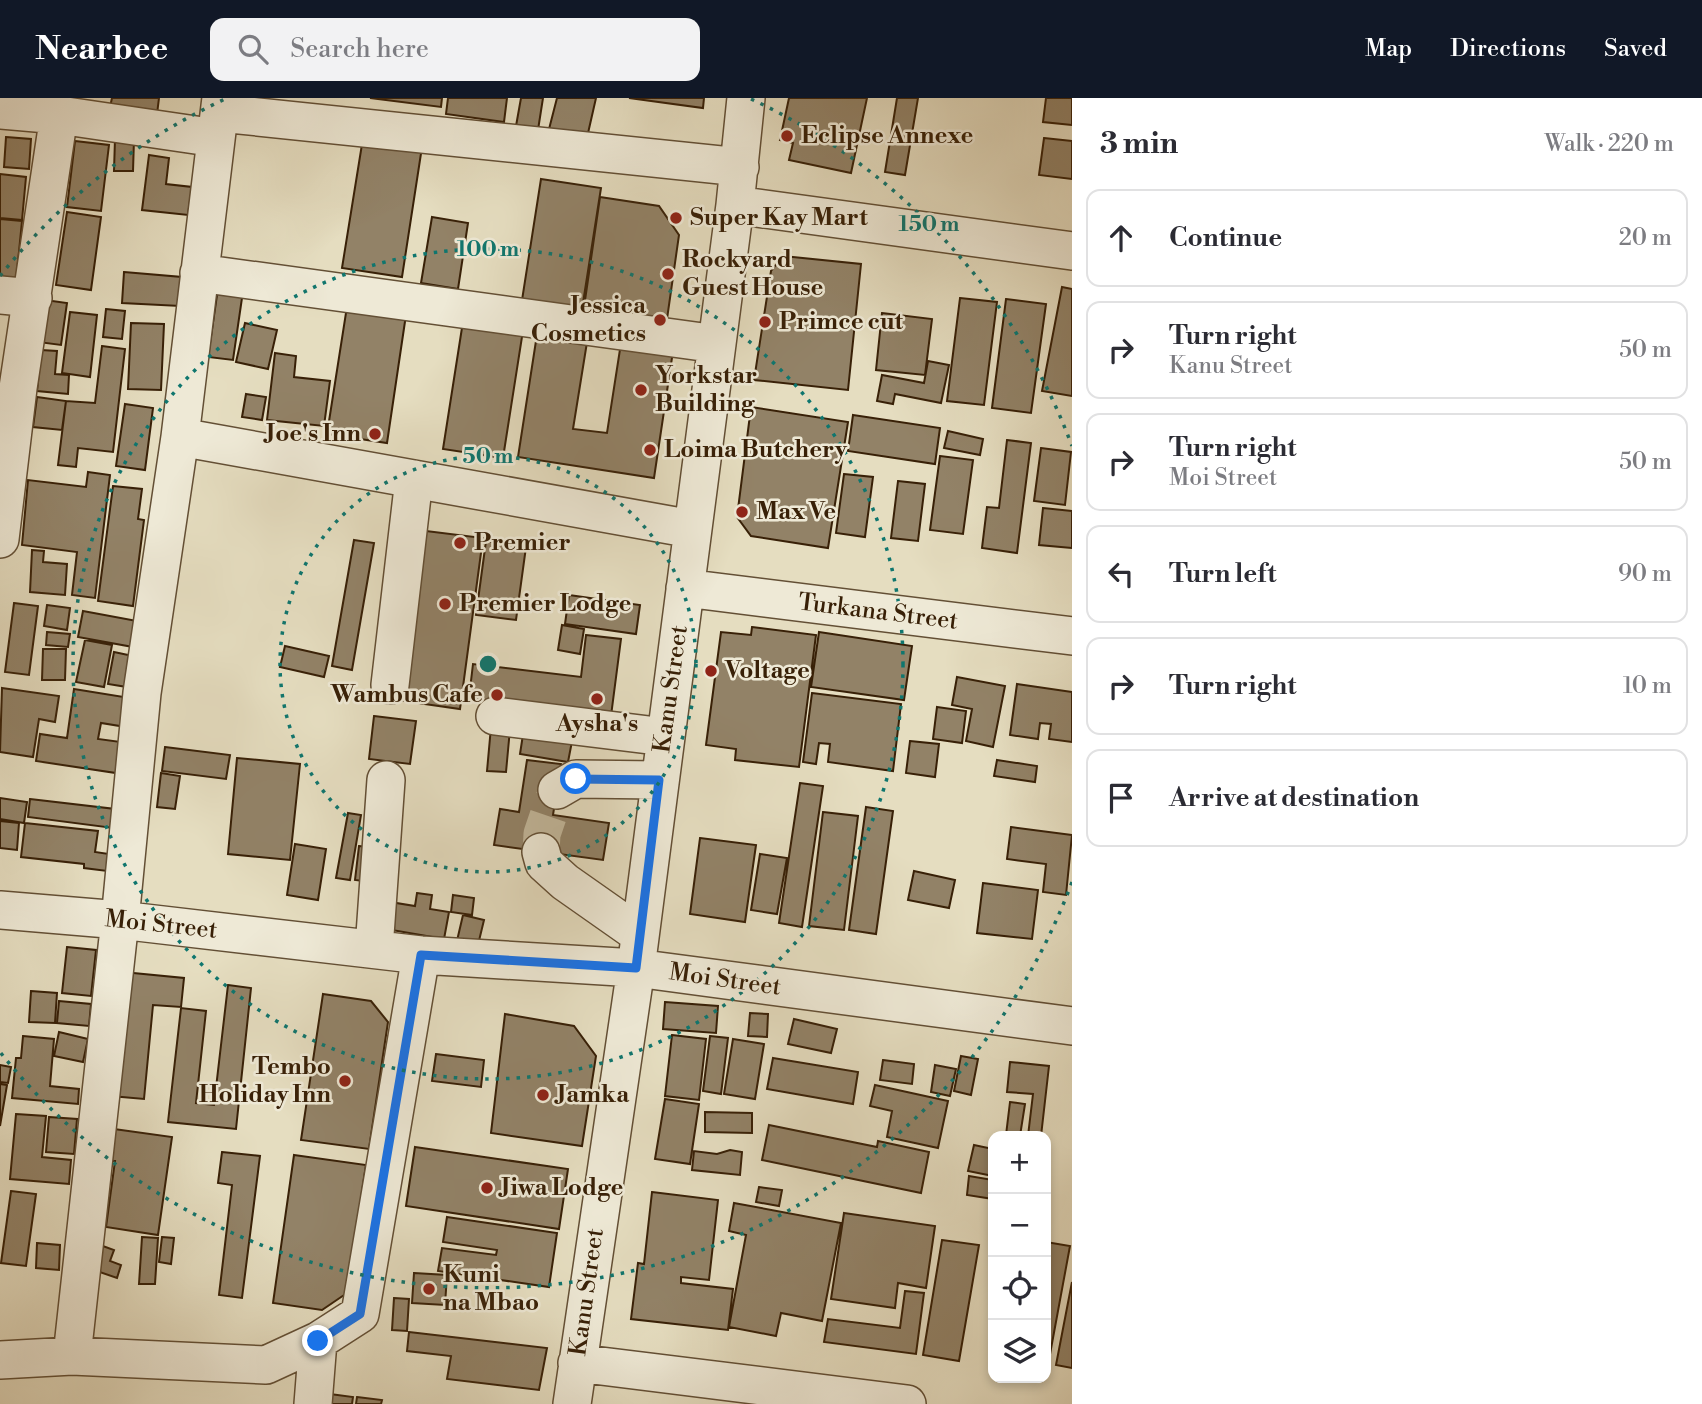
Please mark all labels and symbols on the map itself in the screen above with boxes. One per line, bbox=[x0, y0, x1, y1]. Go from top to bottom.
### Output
place label: Eclipse Annexe bbox=[801, 121, 974, 151]
marker: Eclipse Annexe bbox=[779, 128, 795, 144]
place label: Super Kay Mart bbox=[690, 203, 868, 233]
marker: Super Kay Mart bbox=[668, 210, 684, 226]
text: 150 m bbox=[899, 212, 959, 238]
text: 100 m bbox=[457, 237, 519, 263]
place label: Rockyard Guest House bbox=[682, 245, 823, 303]
marker: Rockyard Guest House bbox=[660, 266, 676, 282]
place label: Jessica Cosmetics bbox=[531, 291, 647, 349]
place label: Primce cut bbox=[779, 307, 904, 337]
marker: Jessica Cosmetics bbox=[652, 312, 668, 328]
marker: Primce cut bbox=[757, 314, 773, 330]
place label: Yorkstar Building bbox=[655, 361, 757, 419]
marker: Yorkstar Building bbox=[633, 382, 649, 398]
place label: Joe's Inn bbox=[263, 419, 361, 449]
marker: Joe's Inn bbox=[367, 426, 383, 442]
place label: Loima Butchery bbox=[664, 435, 848, 465]
marker: Loima Butchery bbox=[642, 442, 658, 458]
text: 50 m bbox=[463, 444, 513, 470]
place label: Max Ve bbox=[756, 497, 836, 527]
marker: Max Ve bbox=[734, 504, 750, 520]
place label: Premier bbox=[474, 528, 571, 558]
marker: Premier bbox=[452, 535, 468, 551]
street label: Turkana Street bbox=[796, 587, 960, 637]
place label: Premier Lodge bbox=[459, 589, 632, 619]
marker: Premier Lodge bbox=[437, 596, 453, 612]
street label: Kanu Street bbox=[647, 623, 695, 755]
centre of rings bbox=[476, 652, 500, 676]
place label: Voltage bbox=[724, 656, 810, 686]
marker: Voltage bbox=[703, 663, 719, 679]
place label: Wambus Cafe bbox=[330, 680, 483, 710]
marker: Wambus Cafe bbox=[489, 687, 505, 703]
marker: Aysha's bbox=[589, 691, 605, 707]
place label: Aysha's bbox=[555, 709, 638, 739]
route start bbox=[560, 763, 591, 794]
street label: Moi Street bbox=[103, 904, 219, 946]
street label: Moi Street bbox=[667, 957, 783, 1003]
place label: Tembo Holiday Inn bbox=[199, 1052, 331, 1110]
marker: Tembo Holiday Inn bbox=[337, 1073, 353, 1089]
place label: Jamka bbox=[554, 1080, 630, 1110]
marker: Jamka bbox=[535, 1087, 551, 1103]
place label: Jiwa Lodge bbox=[498, 1173, 624, 1203]
marker: Jiwa Lodge bbox=[479, 1180, 495, 1196]
street label: Kanu Street bbox=[563, 1226, 611, 1358]
place label: Kuni na Mbao bbox=[443, 1260, 539, 1318]
marker: Kuni na Mbao bbox=[421, 1281, 437, 1297]
route end bbox=[302, 1325, 333, 1356]

